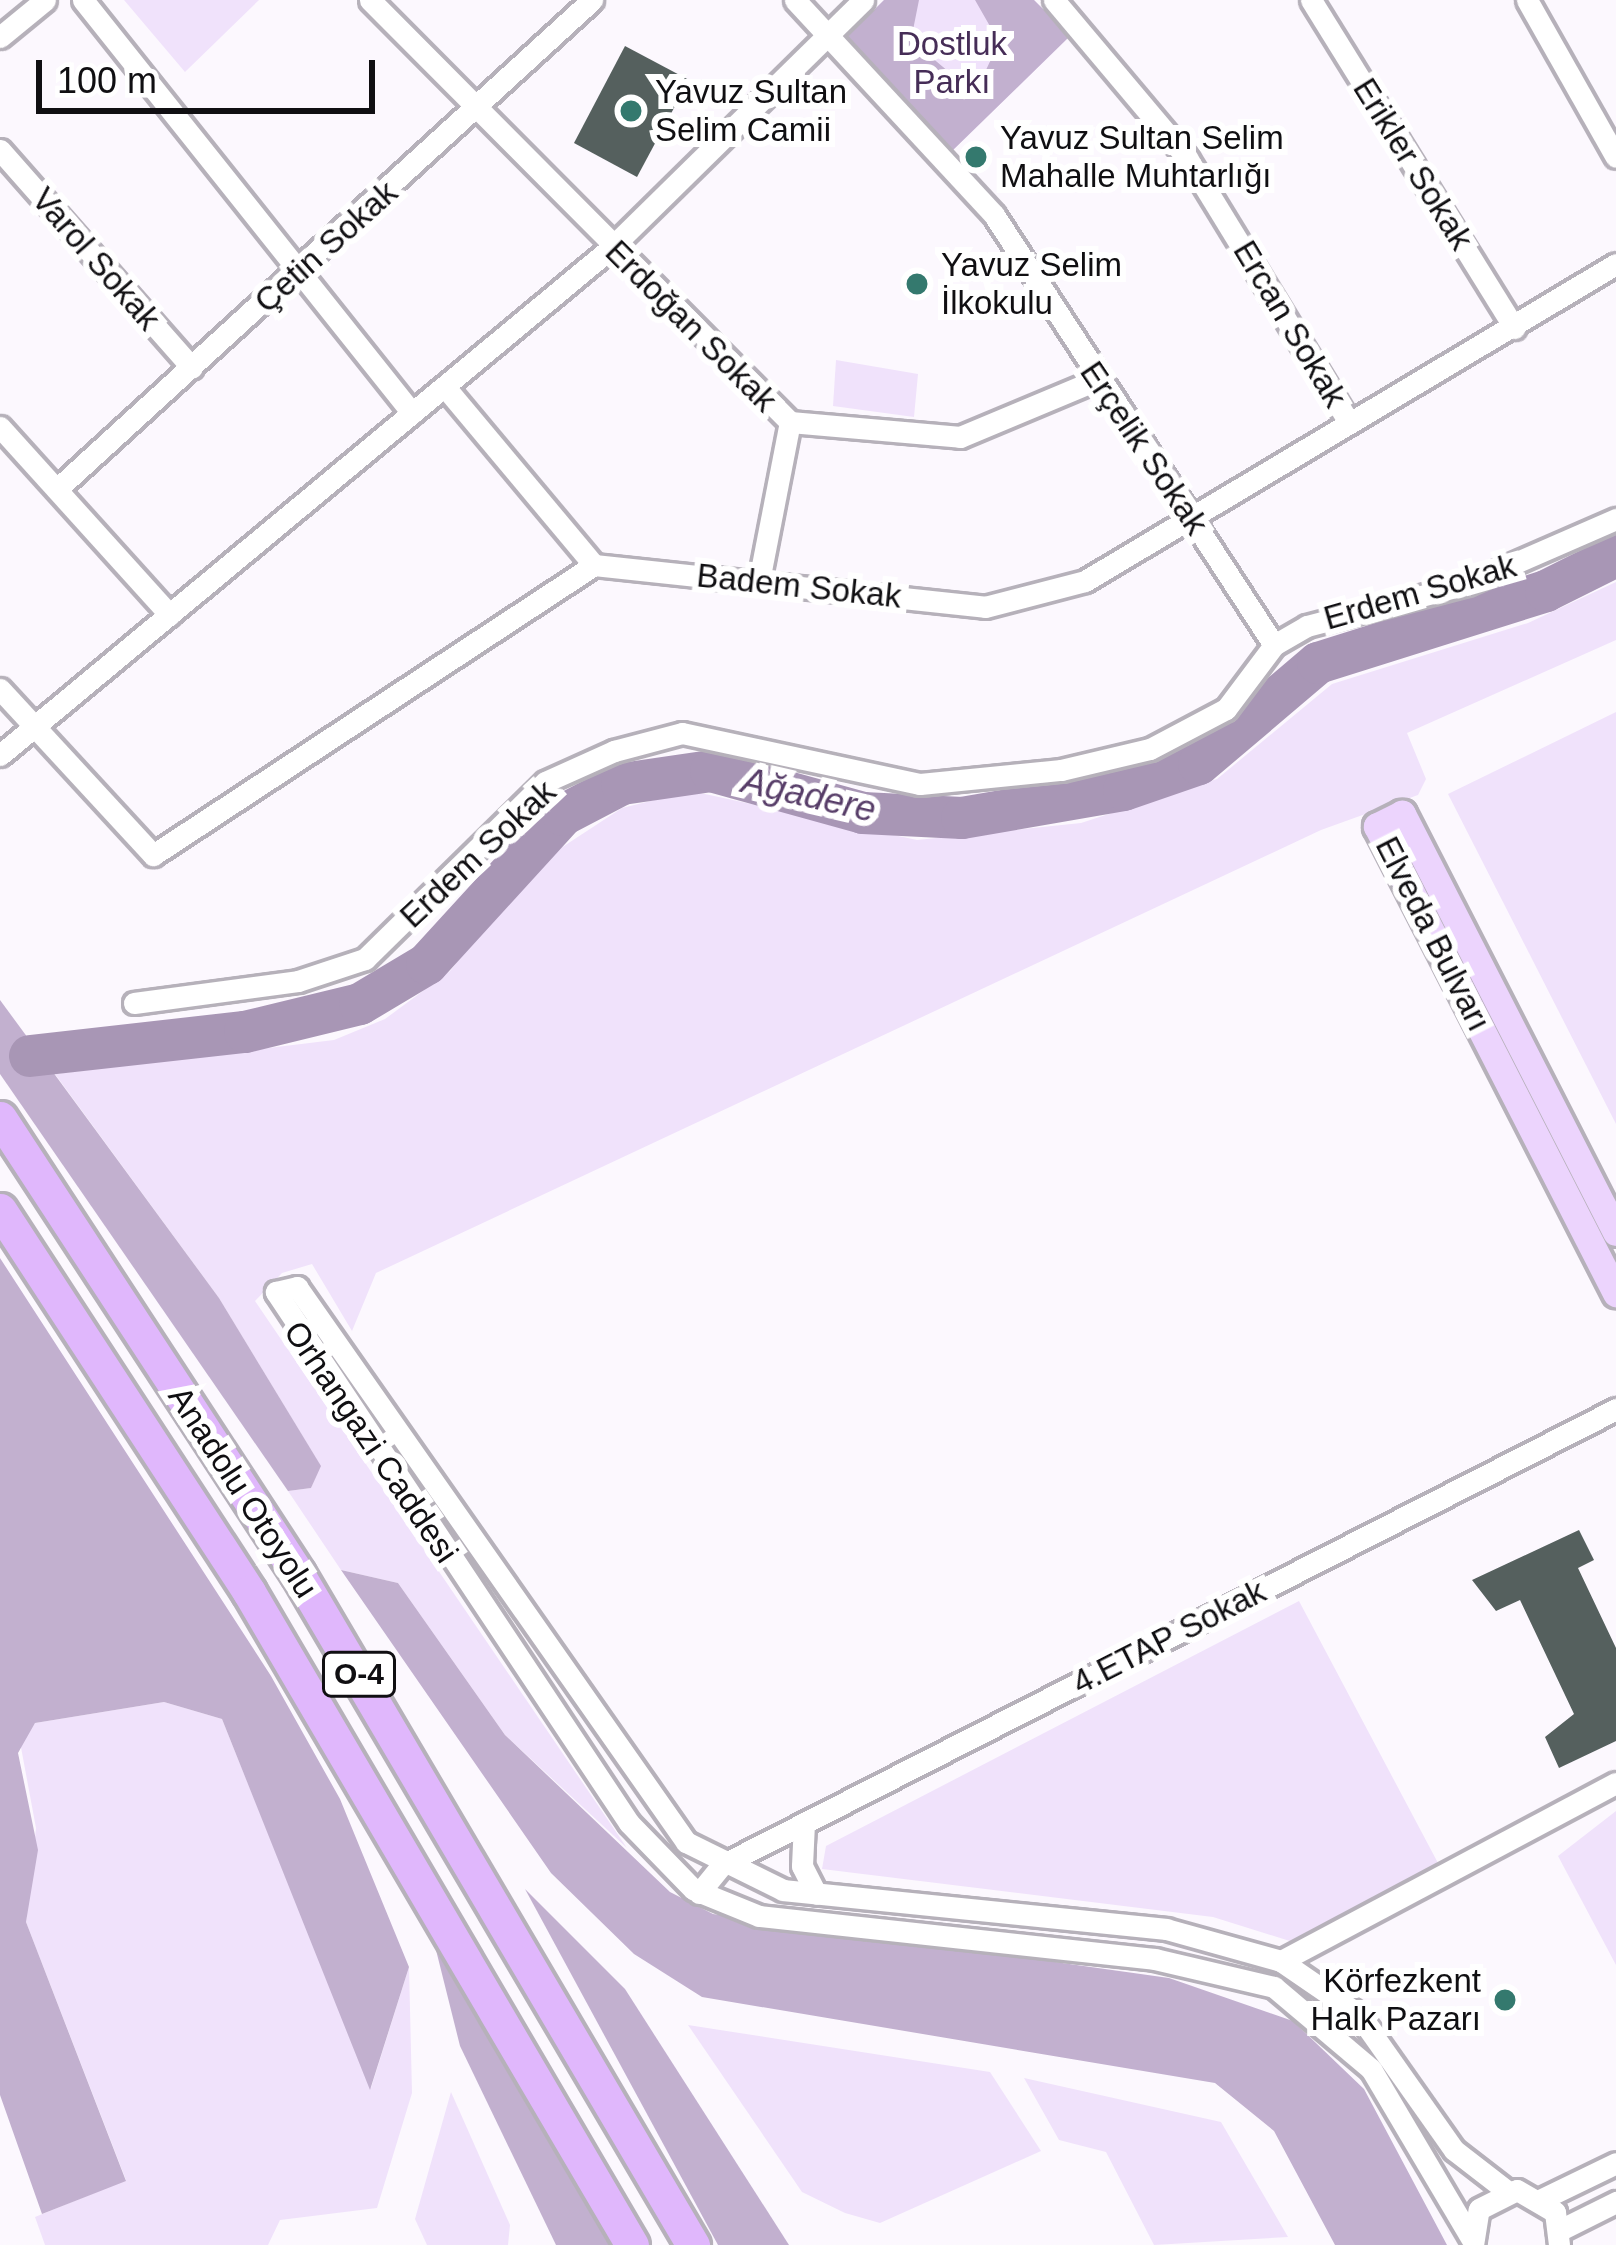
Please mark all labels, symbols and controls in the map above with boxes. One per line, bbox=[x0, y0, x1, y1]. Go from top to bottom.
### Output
park label: Dostluk Parkı bbox=[897, 24, 1007, 102]
scale bar bbox=[42, 36, 381, 110]
text: 100 m bbox=[57, 60, 157, 101]
street label: Erikler Sokak bbox=[1345, 71, 1481, 257]
place label: Yavuz Sultan Selim Camii bbox=[655, 72, 847, 150]
marker: Yavuz Sultan Selim Camii bbox=[618, 98, 644, 124]
place label: Yavuz Sultan Selim Mahalle Muhtarlığı bbox=[1000, 118, 1284, 196]
marker: Yavuz Sultan Selim Mahalle Muhtarlığı bbox=[963, 144, 989, 170]
street label: Çetin Sokak bbox=[247, 173, 405, 321]
street label: Varol Sokak bbox=[23, 180, 169, 338]
street label: Erdoğan Sokak bbox=[597, 232, 785, 420]
street label: Ercan Sokak bbox=[1225, 234, 1355, 414]
place label: Yavuz Selim İlkokulu bbox=[941, 245, 1122, 323]
marker: Yavuz Selim İlkokulu bbox=[904, 271, 930, 297]
street label: Erçelik Sokak bbox=[1072, 354, 1216, 542]
street label: Erdem Sokak bbox=[1319, 546, 1521, 638]
street label: Badem Sokak bbox=[695, 556, 903, 616]
water label: Ağadere bbox=[738, 759, 880, 831]
street label: Erdem Sokak bbox=[392, 772, 564, 936]
street label: Elveda Bulvarı bbox=[1367, 830, 1499, 1038]
street label: Orhangazi Caddesi bbox=[276, 1314, 466, 1570]
street label: Anadolu Otoyolu bbox=[160, 1379, 326, 1605]
street label: 4.ETAP Sokak bbox=[1065, 1571, 1273, 1703]
road number: O-4 bbox=[320, 1650, 398, 1698]
place label: Körfezkent Halk Pazarı bbox=[1310, 1961, 1481, 2039]
marker: Körfezkent Halk Pazarı bbox=[1492, 1987, 1518, 2013]

